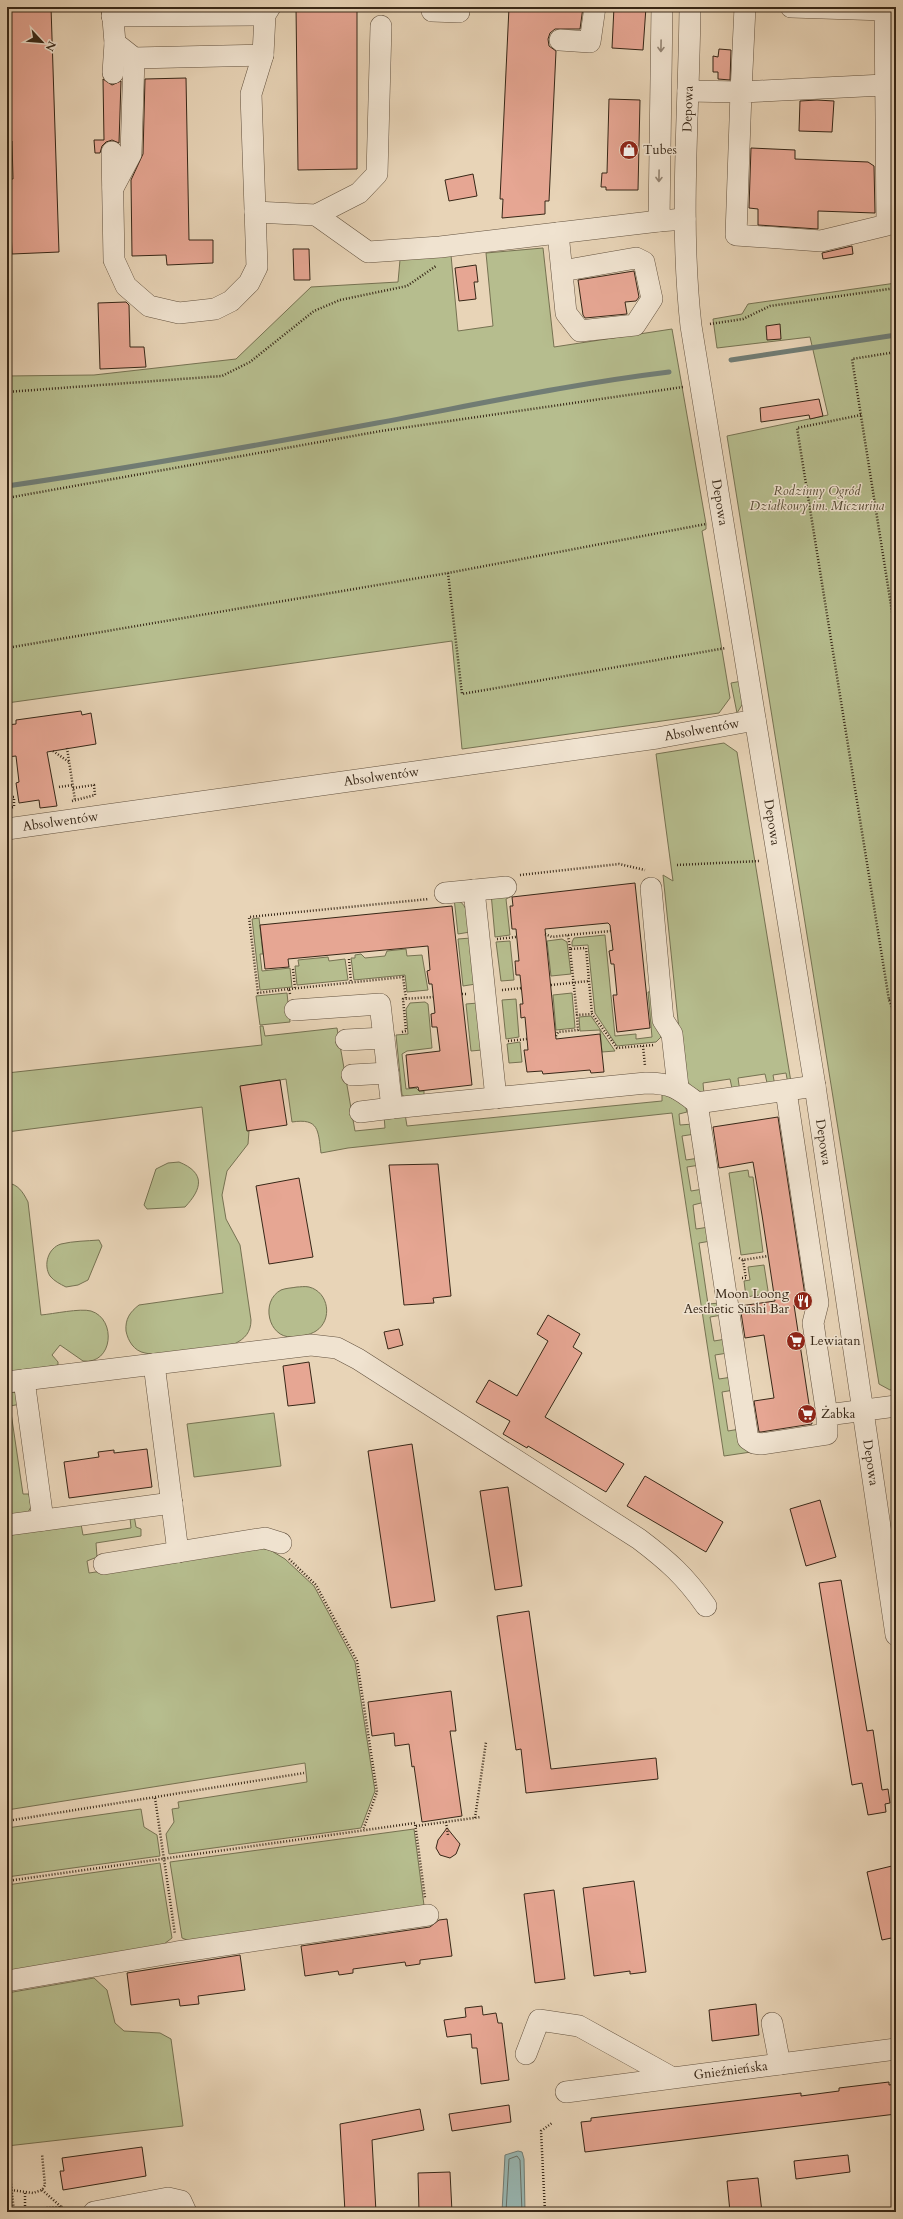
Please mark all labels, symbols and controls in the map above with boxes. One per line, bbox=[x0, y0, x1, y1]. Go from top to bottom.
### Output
north arrow bbox=[22, 22, 62, 62]
text: N bbox=[42, 39, 59, 54]
one-way arrow bbox=[658, 39, 665, 52]
street label: Depowa bbox=[678, 85, 698, 133]
shop icon: Tubes bbox=[618, 139, 640, 161]
place label: Tubes bbox=[643, 141, 677, 159]
one-way arrow bbox=[655, 169, 663, 182]
street label: Depowa bbox=[707, 478, 732, 527]
park label: Rodzinny Ogród Działkowy im. Miczurina bbox=[750, 482, 885, 515]
street label: Absolwentów bbox=[663, 714, 742, 745]
street label: Absolwentów bbox=[342, 762, 421, 791]
street label: Depowa bbox=[759, 798, 785, 847]
street label: Absolwentów bbox=[21, 807, 100, 836]
street label: Depowa bbox=[811, 1118, 836, 1167]
place label: Moon Loong Aesthetic Sushi Bar bbox=[684, 1285, 790, 1318]
restaurant icon: Moon Loong Aesthetic Sushi Bar bbox=[792, 1290, 814, 1312]
supermarket icon: Lewiatan bbox=[785, 1330, 807, 1352]
place label: Lewiatan bbox=[810, 1332, 861, 1350]
supermarket icon: Żabka bbox=[796, 1403, 818, 1425]
place label: Żabka bbox=[821, 1405, 856, 1423]
street label: Depowa bbox=[858, 1438, 883, 1487]
street label: Gnieźnieńska bbox=[693, 2057, 769, 2084]

